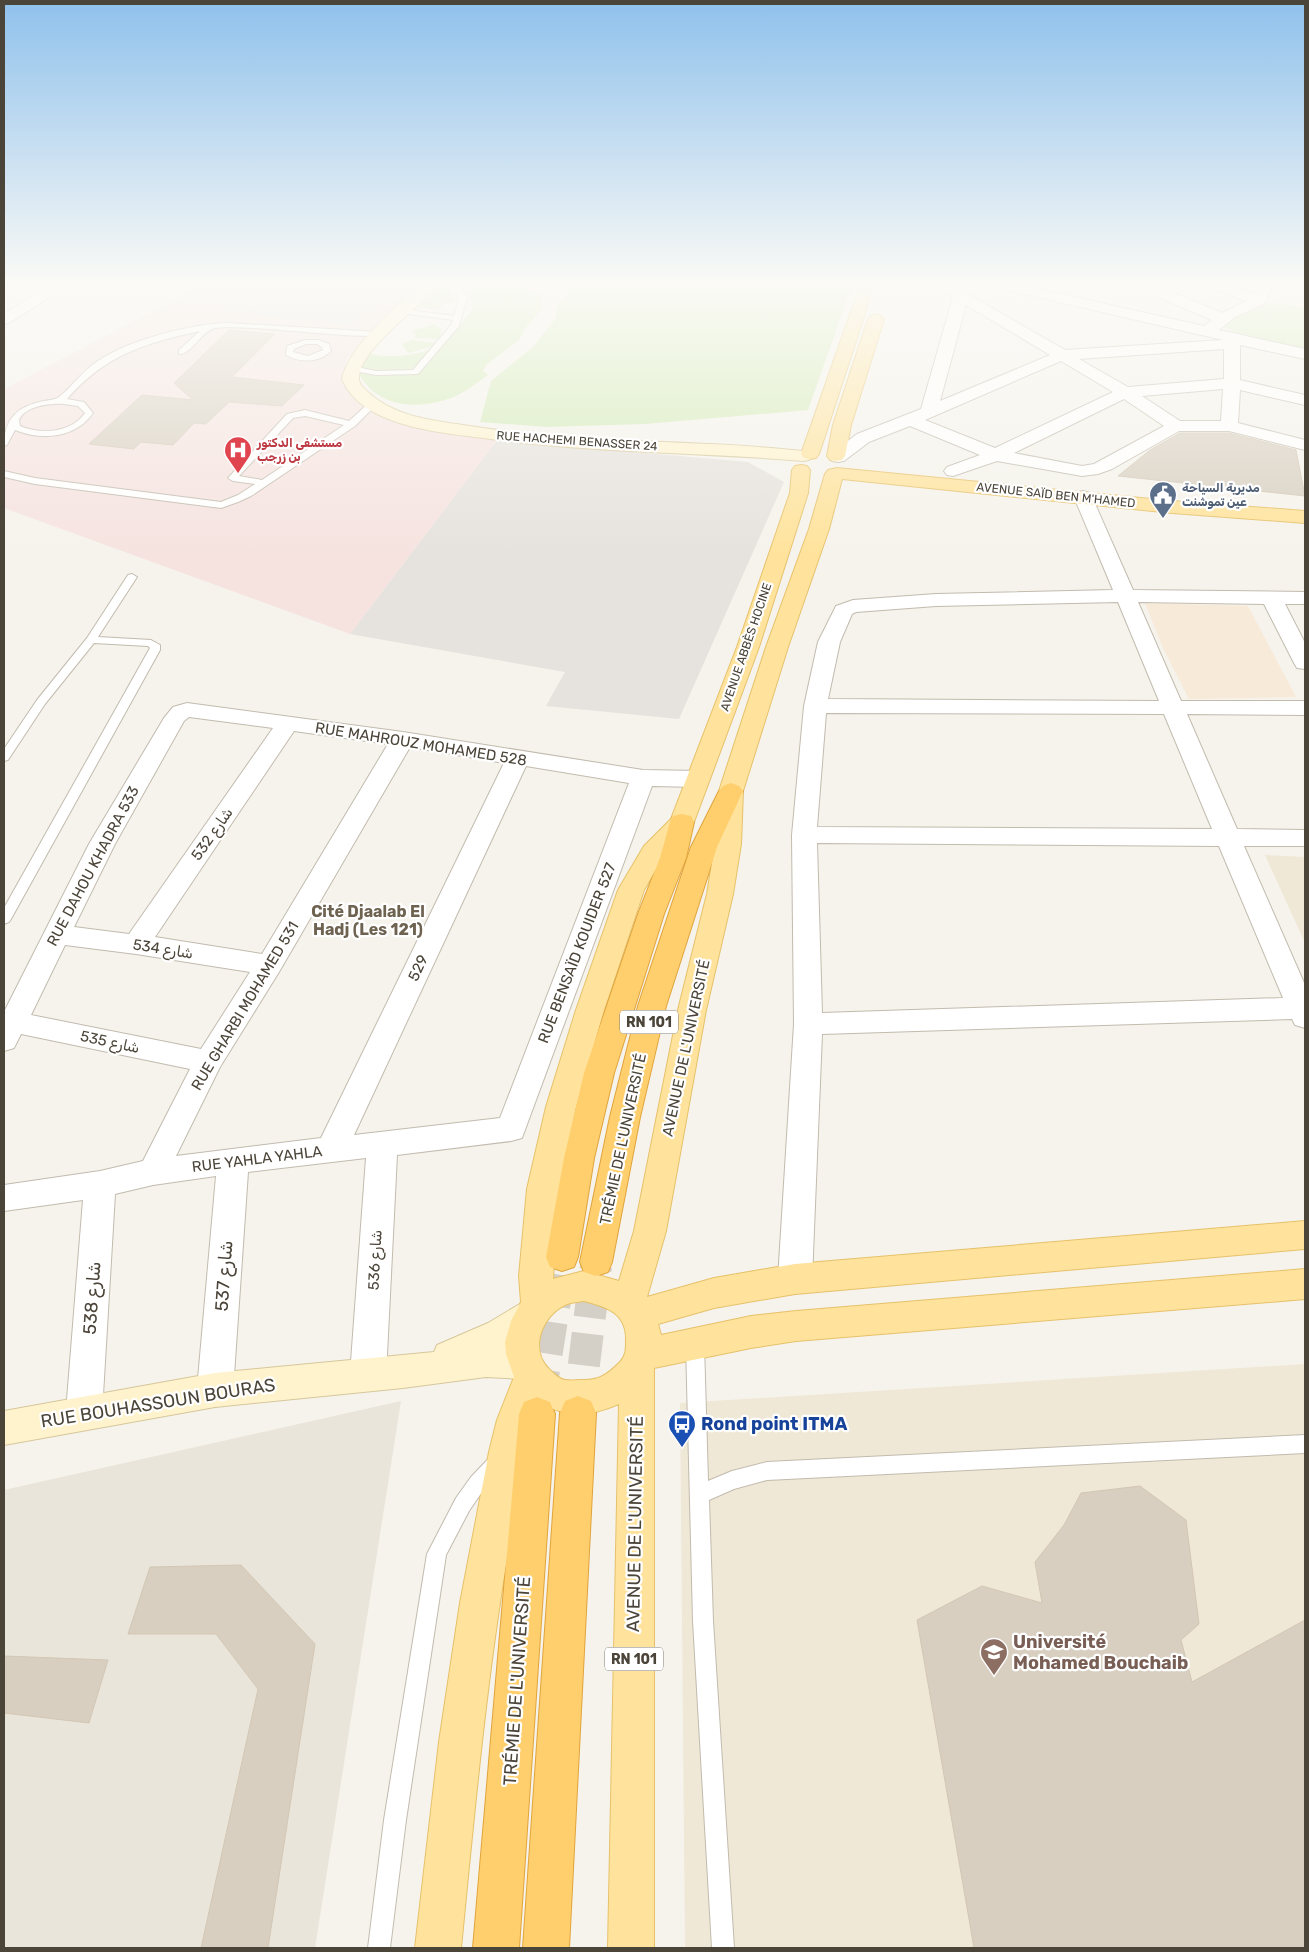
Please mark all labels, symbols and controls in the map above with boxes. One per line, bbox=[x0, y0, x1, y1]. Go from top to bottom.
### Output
street label: RUE HACHEMI BENASSER 24 bbox=[496, 428, 659, 454]
hospital icon: مستشفى الدكتور بن زرجب bbox=[223, 435, 253, 474]
place label: مستشفى الدكتور بن زرجب bbox=[256, 436, 342, 464]
street label: AVENUE SAÏD BEN M'HAMED bbox=[976, 480, 1136, 510]
public building icon: مديرية السياحة عين تموشنت bbox=[1148, 480, 1178, 519]
place label: مديرية السياحة عين تموشنت bbox=[1182, 481, 1260, 509]
street label: AVENUE ABBÈS HOCINE bbox=[717, 581, 775, 713]
street label: RUE MAHROUZ MOHAMED 528 bbox=[314, 718, 528, 770]
street label: RUE DAHOU KHADRA 533 bbox=[43, 783, 143, 949]
street label: 532 شارع bbox=[187, 804, 238, 865]
street label: RUE BENSAÏD KOUIDER 527 bbox=[534, 860, 620, 1046]
district label: Cité Djaalab El Hadj (Les 121) bbox=[311, 902, 425, 939]
street label: RUE GHARBI MOHAMED 531 bbox=[187, 918, 303, 1094]
street label: 534 شارع bbox=[131, 935, 194, 965]
street label: 529 bbox=[404, 952, 432, 984]
street label: AVENUE DE L'UNIVERSITÉ bbox=[658, 958, 714, 1138]
road number: RN 101 bbox=[620, 1010, 678, 1034]
street label: 535 شارع bbox=[78, 1027, 141, 1059]
street label: TRÉMIE DE L'UNIVERSITÉ bbox=[596, 1052, 650, 1226]
street label: RUE YAHLA YAHLA bbox=[191, 1142, 323, 1176]
street label: شارع 536 bbox=[364, 1229, 388, 1291]
street label: 537 شارع bbox=[211, 1240, 238, 1312]
street label: 538 شارع bbox=[78, 1261, 107, 1335]
street label: RUE BOUHASSOUN BOURAS bbox=[39, 1374, 277, 1432]
bus stop icon: Rond point ITMA bbox=[667, 1409, 697, 1448]
place label: Rond point ITMA bbox=[701, 1413, 847, 1435]
street label: AVENUE DE L'UNIVERSITÉ bbox=[622, 1416, 648, 1632]
street label: TRÉMIE DE L'UNIVERSITÉ bbox=[499, 1576, 535, 1786]
place label: Université Mohamed Bouchaib bbox=[1013, 1631, 1188, 1674]
school or university icon: Université Mohamed Bouchaib bbox=[979, 1637, 1009, 1676]
road number: RN 101 bbox=[605, 1648, 663, 1670]

